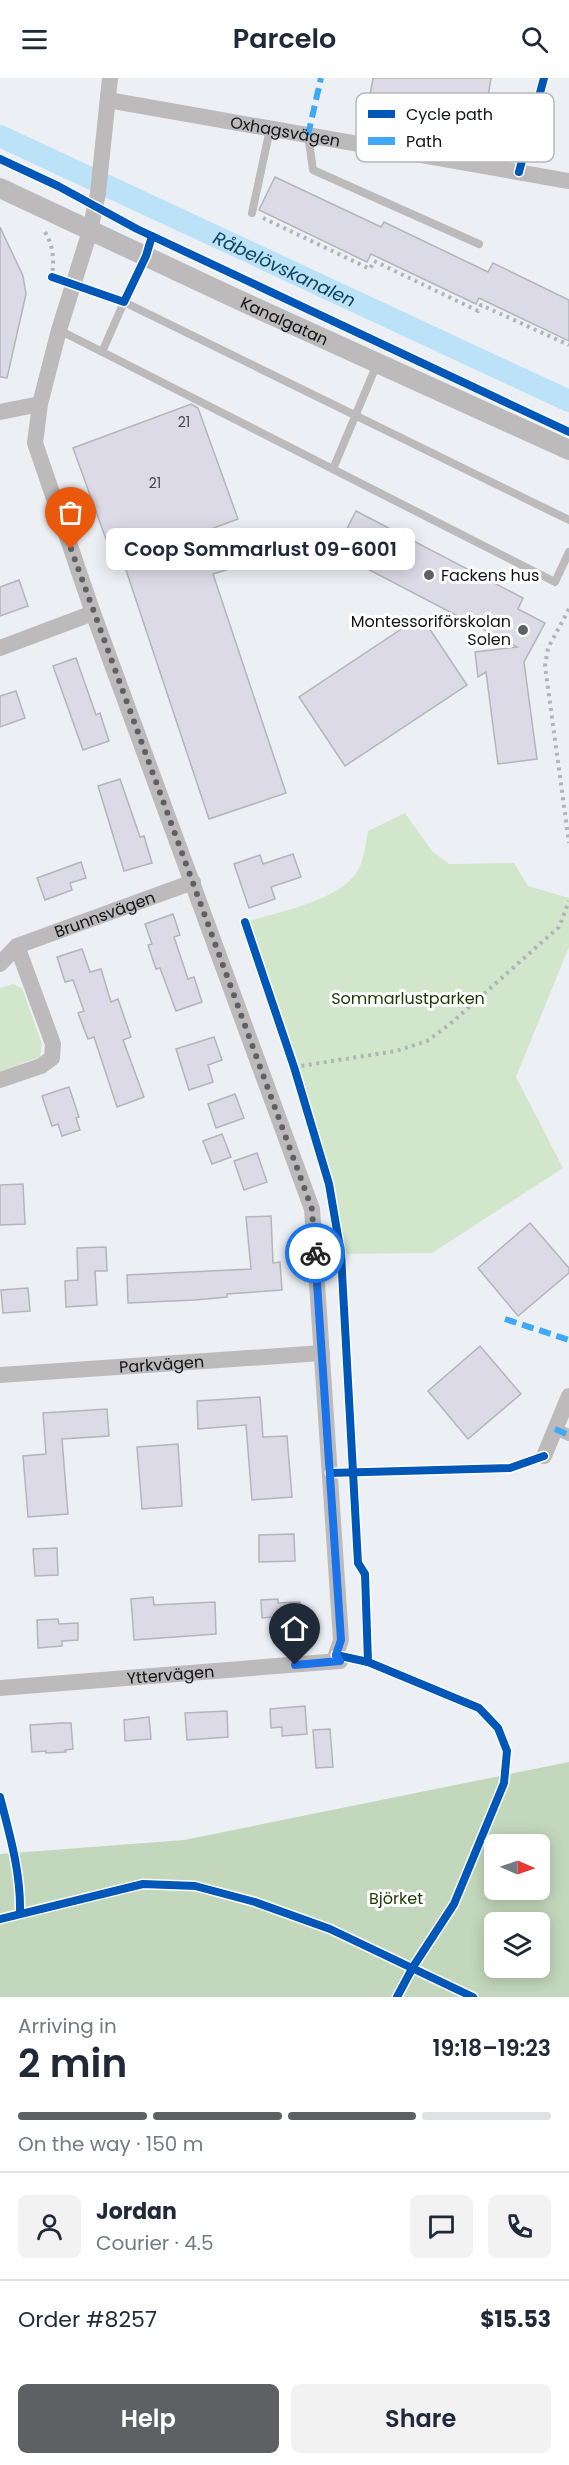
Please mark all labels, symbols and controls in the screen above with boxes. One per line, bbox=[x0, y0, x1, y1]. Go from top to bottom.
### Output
text: Parcelo bbox=[233, 20, 336, 57]
icon: menu bbox=[18, 23, 51, 56]
icon: search bbox=[518, 23, 551, 56]
legend bbox=[356, 93, 554, 162]
text: Cycle path bbox=[406, 103, 493, 126]
street label: Oxhagsvägen bbox=[228, 110, 342, 152]
text: Path bbox=[406, 130, 442, 153]
water label: Råbelövskanalen bbox=[209, 225, 360, 312]
street label: Kanalgatan bbox=[237, 291, 332, 351]
house number: 21 bbox=[178, 412, 190, 432]
house number: 21 bbox=[149, 473, 161, 493]
pin bbox=[45, 487, 96, 549]
icon: bag bbox=[54, 496, 87, 529]
callout: Coop Sommarlust 09-6001 bbox=[107, 528, 416, 570]
text: Coop Sommarlust 09-6001 bbox=[124, 535, 397, 563]
place label: Fackens hus bbox=[441, 564, 539, 587]
marker: Fackens hus bbox=[422, 568, 436, 582]
place label: Montessoriförskolan Solen bbox=[351, 610, 511, 651]
marker: Montessoriförskolan Solen bbox=[516, 623, 530, 637]
street label: Brunnsvägen bbox=[51, 885, 158, 943]
park label: Sommarlustparken bbox=[331, 987, 485, 1010]
courier bbox=[285, 1223, 345, 1283]
icon: bike bbox=[299, 1237, 332, 1270]
street label: Parkvägen bbox=[118, 1350, 205, 1378]
pin bbox=[269, 1603, 320, 1665]
icon: home bbox=[278, 1612, 311, 1645]
street label: Yttervägen bbox=[126, 1660, 215, 1689]
north arrow bbox=[484, 1834, 550, 1900]
map controls bbox=[484, 1834, 550, 1978]
park label: Björket bbox=[369, 1887, 423, 1910]
button: layers bbox=[484, 1912, 550, 1978]
text: Arriving in bbox=[18, 2012, 117, 2040]
text: 19:18–19:23 bbox=[433, 2033, 551, 2064]
text: 2 min bbox=[18, 2036, 127, 2091]
text: On the way · 150 m bbox=[18, 2130, 203, 2158]
button: person bbox=[18, 2195, 81, 2258]
button: chat bbox=[410, 2195, 473, 2258]
button: phone bbox=[488, 2195, 551, 2258]
text: Jordan bbox=[96, 2196, 177, 2227]
text: Courier · 4.5 bbox=[96, 2229, 214, 2257]
text: Order #8257 bbox=[18, 2304, 157, 2335]
text: $15.53 bbox=[480, 2304, 551, 2335]
button: Help bbox=[18, 2384, 279, 2453]
button: Share bbox=[291, 2384, 551, 2453]

